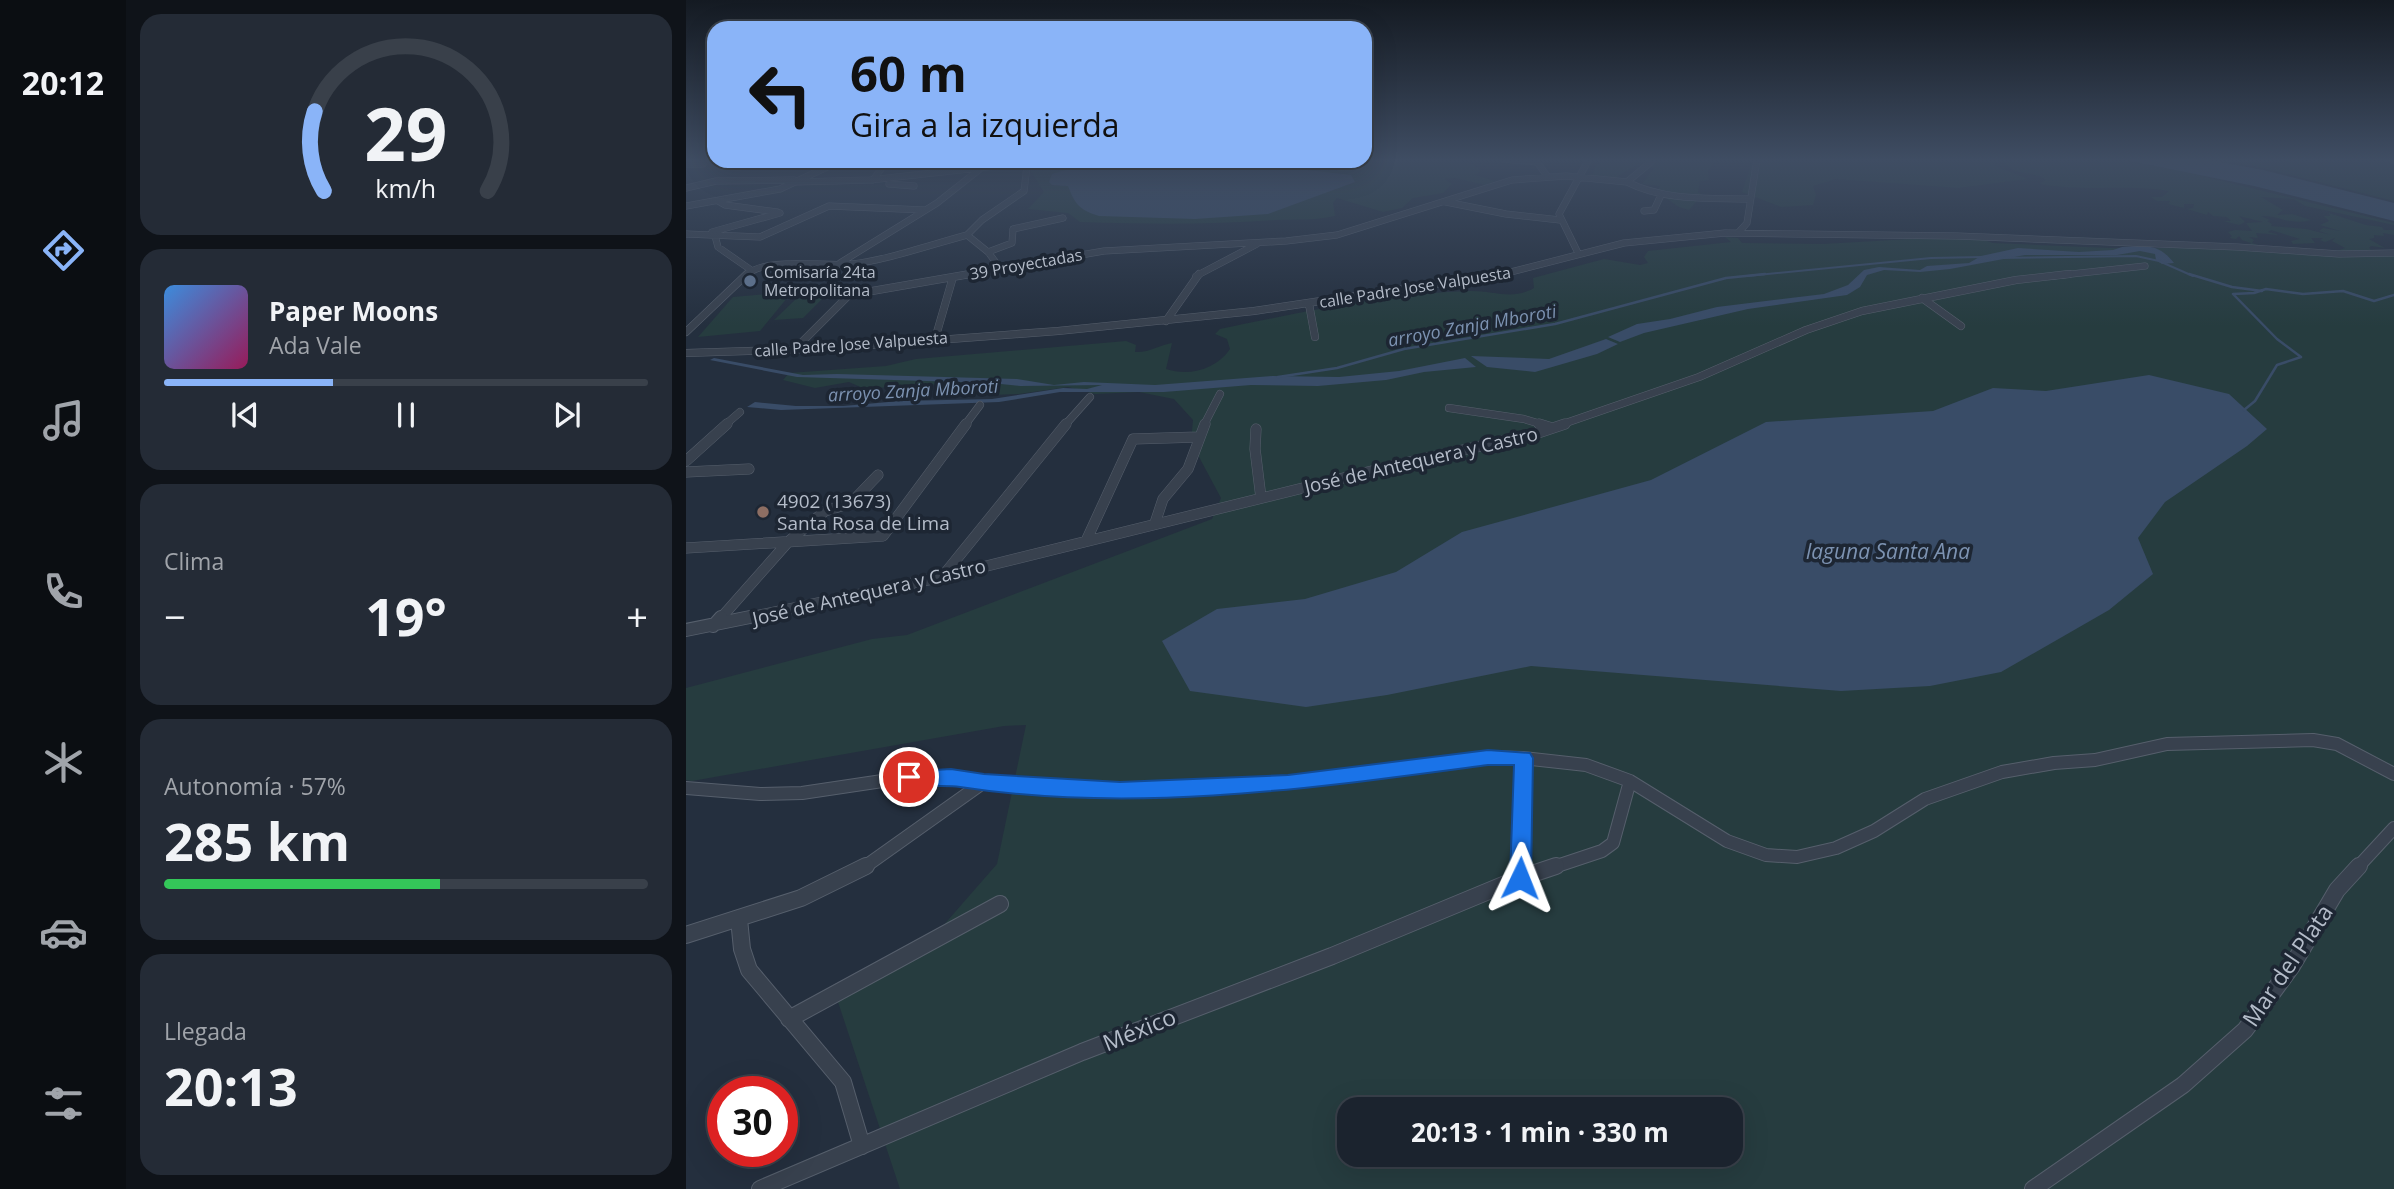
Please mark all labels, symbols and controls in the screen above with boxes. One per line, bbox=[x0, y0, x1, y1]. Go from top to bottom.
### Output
text: 60 m bbox=[850, 40, 967, 106]
icon: left bbox=[735, 49, 826, 140]
text: 20:12 bbox=[22, 61, 104, 104]
text: 29 bbox=[364, 83, 448, 182]
text: Gira a la izquierda bbox=[850, 103, 1120, 146]
text: km/h bbox=[376, 170, 436, 204]
icon: directions bbox=[39, 226, 88, 275]
street label: 39 Proyectadas bbox=[968, 243, 1084, 285]
place label: Comisaría 24ta Metropolitana bbox=[764, 261, 876, 301]
street label: calle Padre Jose Valpuesta bbox=[1318, 261, 1512, 313]
marker: Comisaría 24ta Metropolitana bbox=[742, 273, 758, 289]
text: Paper Moons bbox=[269, 293, 438, 329]
water label: arroyo Zanja Mboroti bbox=[1386, 298, 1558, 352]
street label: calle Padre Jose Valpuesta bbox=[754, 326, 948, 362]
text: Ada Vale bbox=[269, 329, 362, 361]
water label: arroyo Zanja Mboroti bbox=[827, 374, 999, 406]
icon: music bbox=[39, 396, 88, 445]
icon: previous bbox=[226, 396, 264, 434]
icon: pause bbox=[387, 396, 425, 434]
icon: next bbox=[548, 396, 586, 434]
street label: José de Antequera y Castro bbox=[1300, 420, 1540, 500]
place label: 4902 (13673) Santa Rosa de Lima bbox=[777, 488, 950, 536]
marker: 4902 (13673) Santa Rosa de Lima bbox=[755, 504, 771, 520]
water label: laguna Santa Ana bbox=[1806, 537, 1970, 565]
text: Clima bbox=[164, 545, 224, 577]
street label: José de Antequera y Castro bbox=[748, 552, 988, 632]
icon: phone bbox=[39, 567, 88, 616]
text: 19° bbox=[365, 580, 447, 651]
text: − bbox=[164, 590, 186, 642]
text: + bbox=[626, 590, 648, 642]
icon: climate bbox=[39, 738, 88, 787]
pin bbox=[879, 747, 939, 807]
icon: arrive bbox=[890, 758, 928, 796]
text: Autonomía · 57% bbox=[164, 770, 346, 802]
text: 285 km bbox=[164, 805, 350, 876]
position arrow bbox=[1483, 841, 1557, 915]
street label: Mar del Plata bbox=[2234, 898, 2340, 1032]
icon: car bbox=[39, 908, 88, 957]
street label: México bbox=[1098, 1000, 1180, 1058]
text: Llegada bbox=[164, 1015, 247, 1047]
text: 20:13 bbox=[164, 1050, 298, 1121]
speed limit sign: 30 bbox=[707, 1076, 798, 1167]
icon: filters bbox=[39, 1079, 88, 1128]
text: 20:13 · 1 min · 330 m bbox=[1411, 1114, 1669, 1150]

